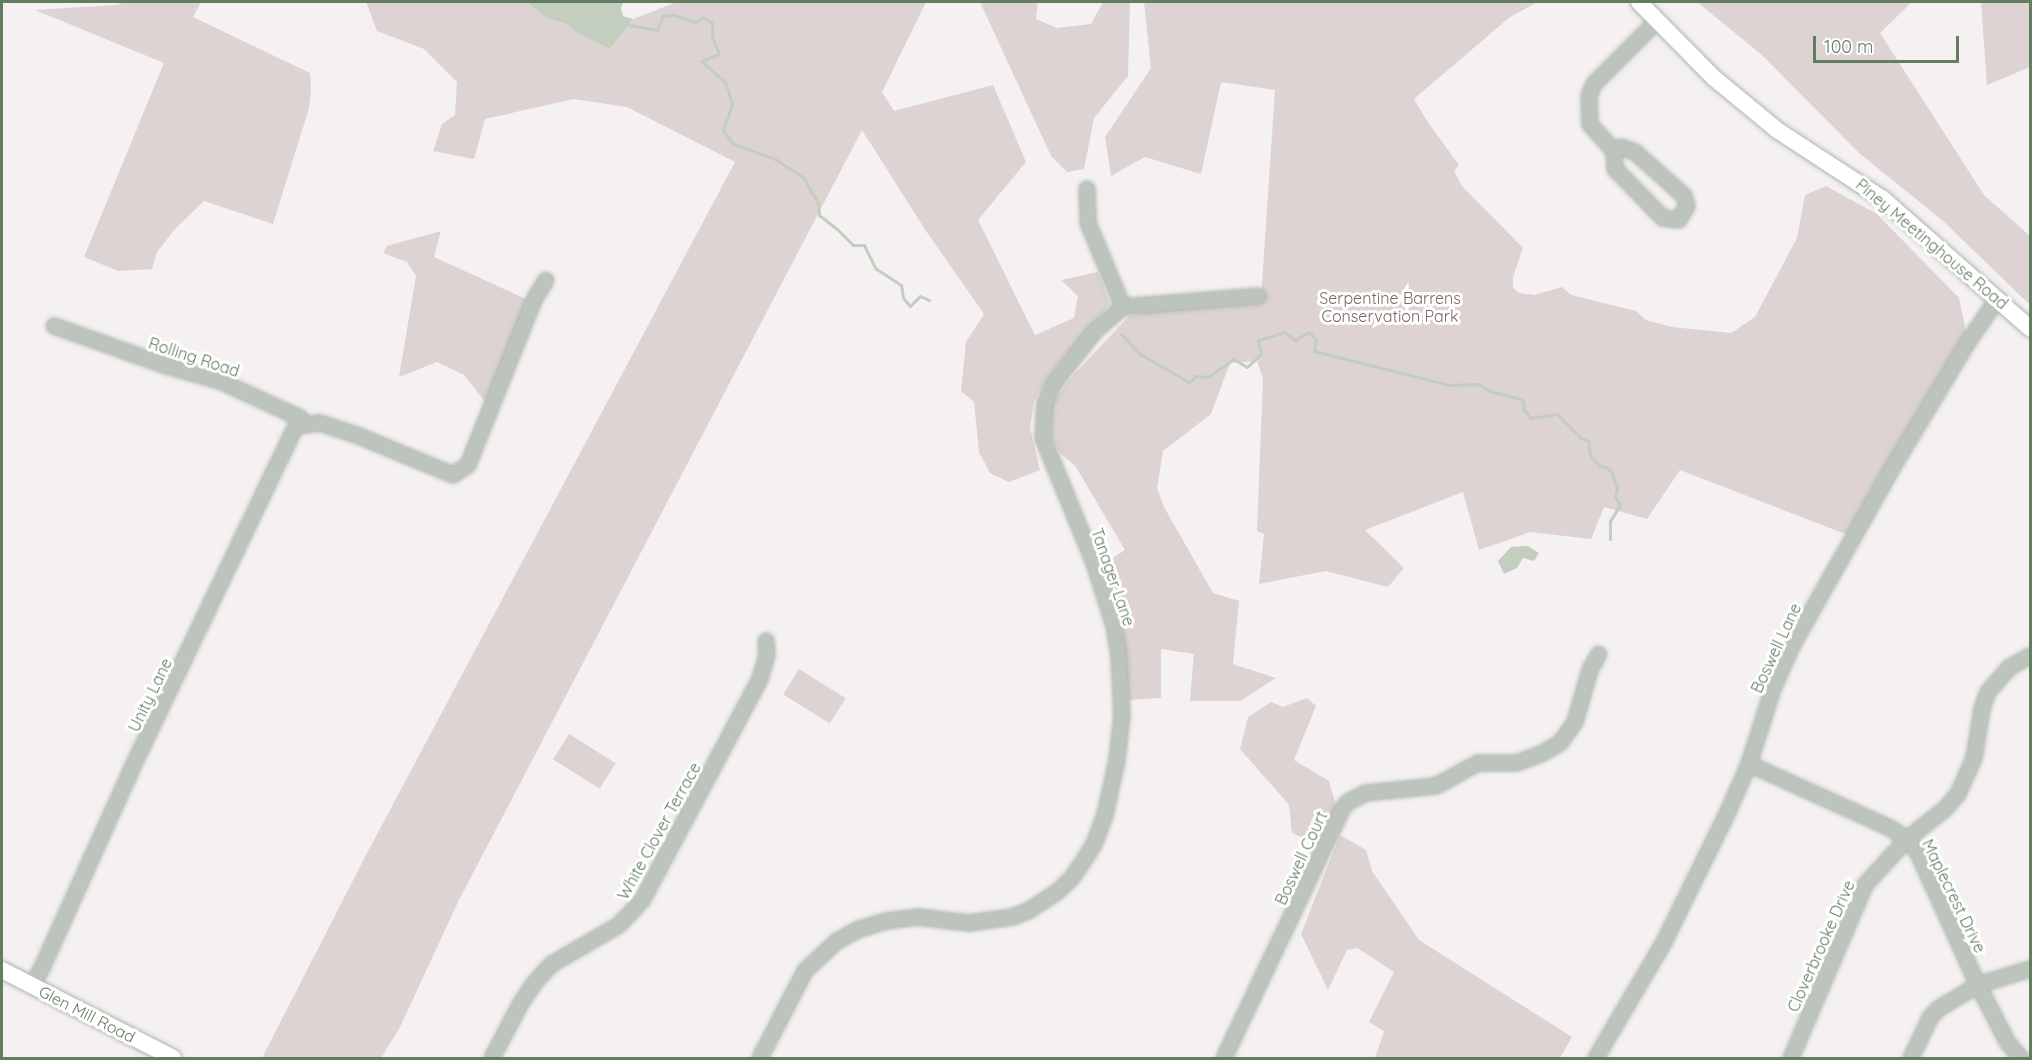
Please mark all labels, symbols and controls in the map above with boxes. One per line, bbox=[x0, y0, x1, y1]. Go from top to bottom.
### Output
scale bar bbox=[1816, 24, 1962, 62]
text: 100 m bbox=[1824, 35, 1873, 58]
street label: Piney Meetinghouse Road bbox=[1852, 175, 2012, 313]
park label: Serpentine Barrens Conservation Park bbox=[1319, 288, 1461, 326]
street label: Rolling Road bbox=[146, 333, 242, 381]
street label: Tanager Lane bbox=[1087, 525, 1139, 629]
street label: Boswell Lane bbox=[1747, 600, 1805, 696]
street label: Unity Lane bbox=[124, 655, 176, 735]
street label: White Clover Terrace bbox=[613, 759, 705, 903]
street label: Boswell Court bbox=[1271, 808, 1331, 908]
street label: Maplecrest Drive bbox=[1918, 836, 1990, 956]
street label: Cloverbrooke Drive bbox=[1783, 877, 1859, 1015]
street label: Glen Mill Road bbox=[36, 982, 138, 1046]

